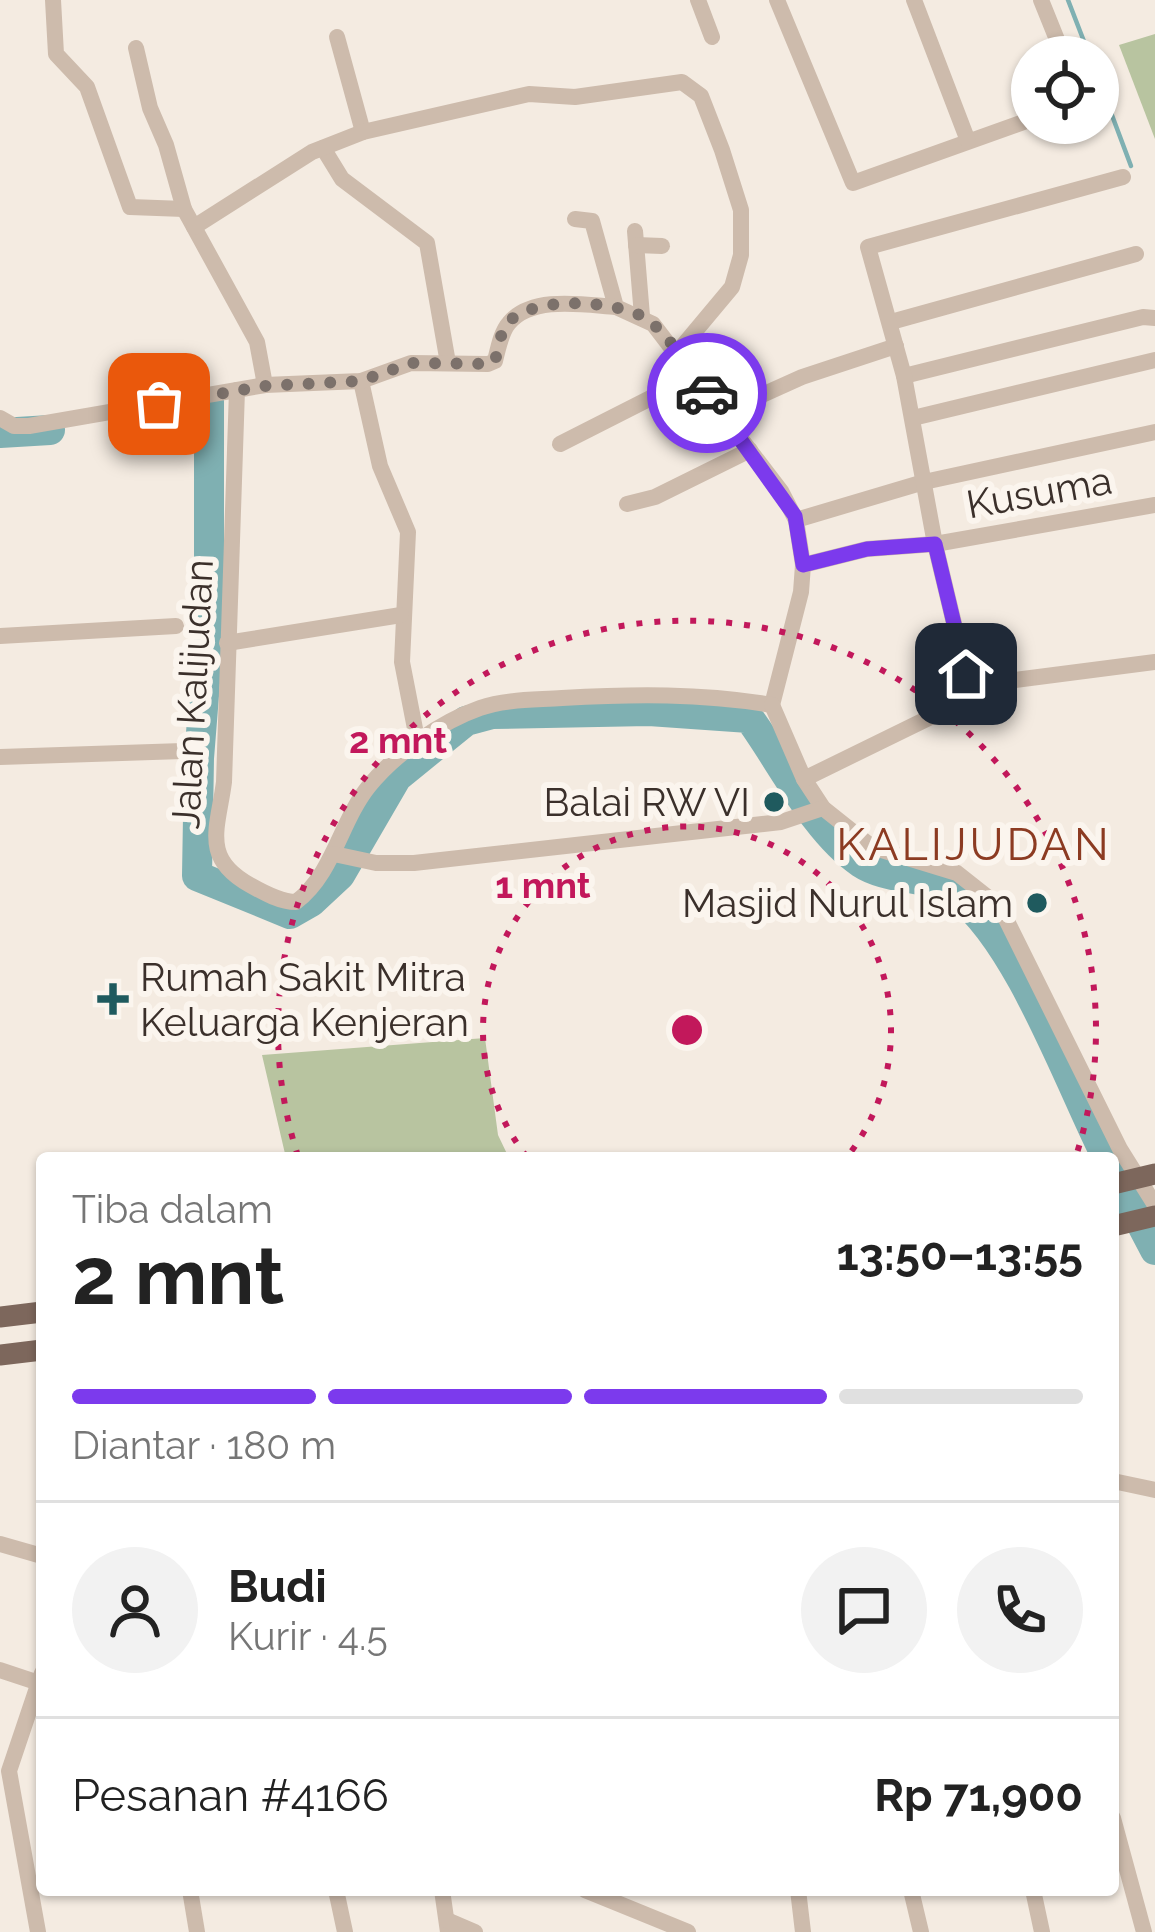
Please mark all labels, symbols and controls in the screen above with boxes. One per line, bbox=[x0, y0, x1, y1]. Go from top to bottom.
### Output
map controls bbox=[1011, 36, 1119, 144]
button: locate bbox=[1011, 36, 1119, 144]
courier bbox=[647, 333, 767, 453]
pin bbox=[108, 353, 210, 455]
icon: car bbox=[674, 360, 740, 426]
icon: bag bbox=[126, 371, 192, 437]
street label: Kusuma bbox=[963, 457, 1115, 527]
street label: Jalan Kalijudan bbox=[162, 558, 222, 830]
pin bbox=[915, 623, 1017, 725]
icon: home bbox=[933, 641, 999, 707]
text: 2 mnt bbox=[349, 719, 447, 761]
place label: Balai RW VI bbox=[544, 779, 750, 825]
marker: Balai RW VI bbox=[761, 789, 787, 815]
district label: KALIJUDAN bbox=[836, 818, 1112, 871]
text: 1 mnt bbox=[495, 864, 591, 906]
place label: Masjid Nurul Islam bbox=[682, 880, 1013, 926]
marker: Masjid Nurul Islam bbox=[1024, 890, 1050, 916]
place label: Rumah Sakit Mitra Keluarga Kenjeran bbox=[140, 954, 469, 1045]
marker: Rumah Sakit Mitra Keluarga Kenjeran bbox=[97, 983, 129, 1015]
centre of rings bbox=[666, 1009, 708, 1051]
text: Tiba dalam bbox=[72, 1186, 273, 1232]
text: 13:50–13:55 bbox=[837, 1228, 1083, 1281]
text: 2 mnt bbox=[72, 1231, 284, 1322]
text: Diantar · 180 m bbox=[72, 1422, 336, 1468]
button: person bbox=[72, 1547, 198, 1673]
button: chat bbox=[801, 1547, 927, 1673]
button: phone bbox=[957, 1547, 1083, 1673]
text: Budi bbox=[228, 1560, 327, 1613]
text: Kurir · 4.5 bbox=[228, 1613, 388, 1659]
text: Pesanan #4166 bbox=[72, 1769, 389, 1822]
text: Rp 71,900 bbox=[874, 1769, 1083, 1822]

